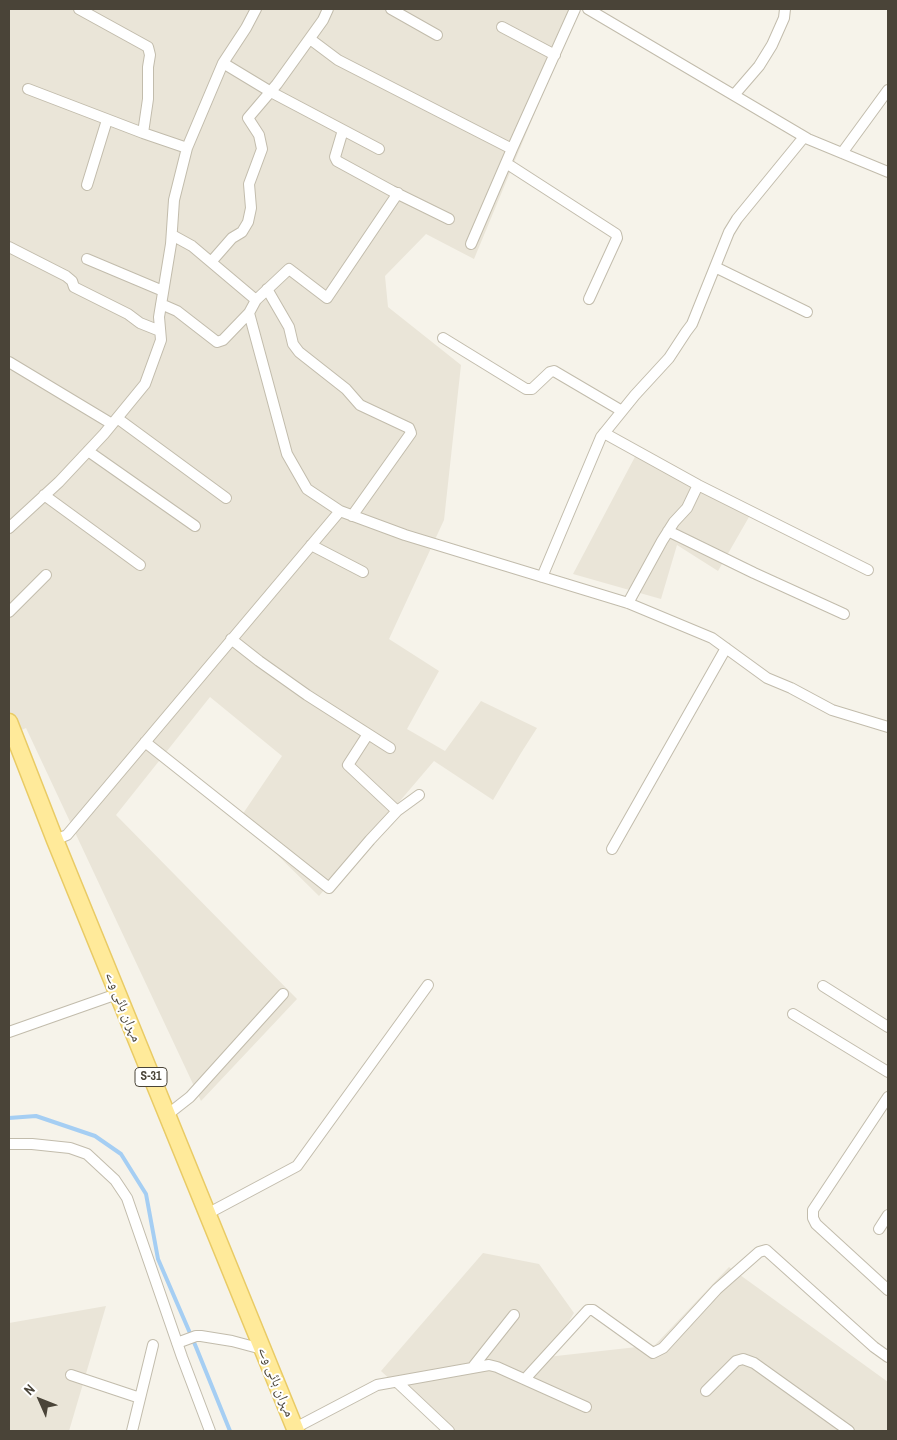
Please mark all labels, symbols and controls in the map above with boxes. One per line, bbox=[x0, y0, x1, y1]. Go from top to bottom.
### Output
street label: مہران ہائی وے bbox=[101, 970, 145, 1044]
road number: S-31 bbox=[135, 1068, 167, 1086]
street label: مہران ہائی وے bbox=[254, 1345, 298, 1419]
north arrow bbox=[15, 1375, 65, 1425]
text: N bbox=[20, 1380, 39, 1399]

